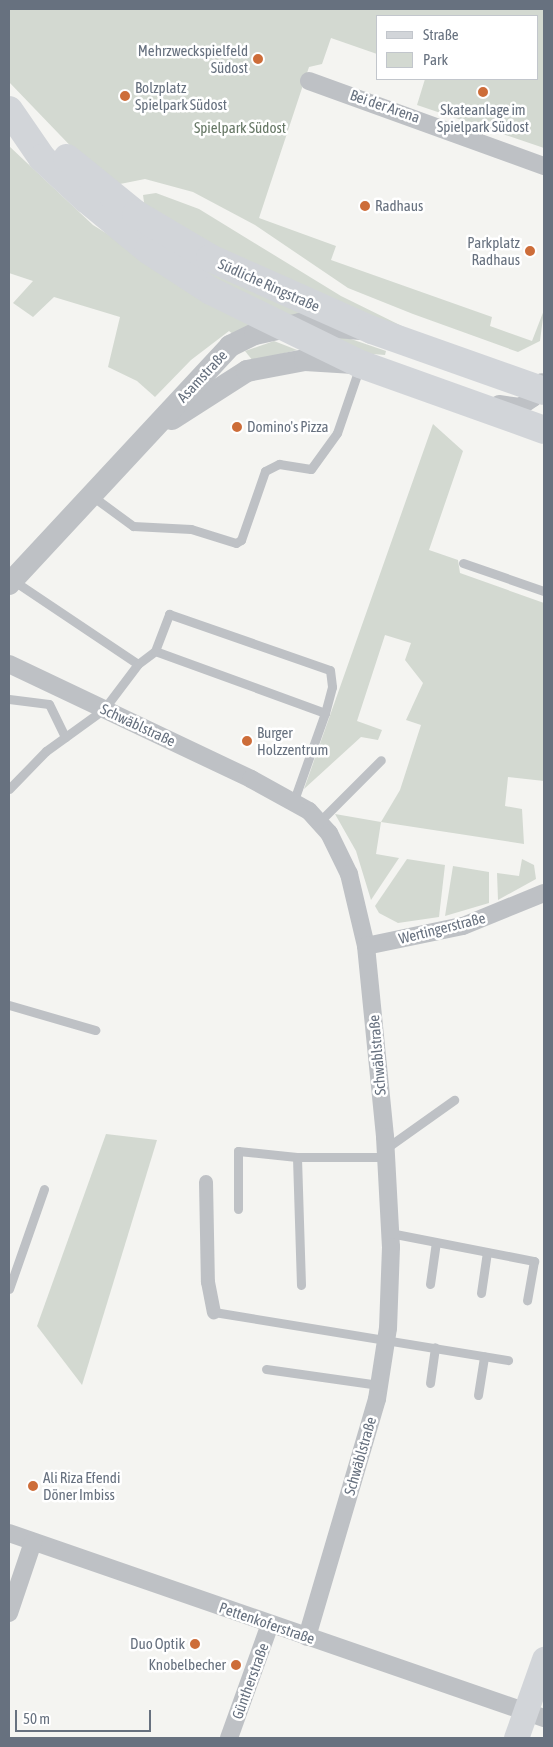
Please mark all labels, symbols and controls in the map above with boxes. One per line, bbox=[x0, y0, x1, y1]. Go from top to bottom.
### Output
legend bbox=[376, 15, 538, 80]
text: Straße bbox=[423, 26, 459, 43]
place label: Mehrzweckspielfeld Südost bbox=[138, 41, 248, 76]
text: Park bbox=[423, 51, 448, 68]
marker: Mehrzweckspielfeld Südost bbox=[252, 53, 264, 65]
place label: Bolzplatz Spielpark Südost bbox=[135, 78, 227, 113]
street label: Bei der Arena bbox=[348, 86, 422, 126]
marker: Skateanlage im Spielpark Südost bbox=[477, 86, 489, 98]
marker: Bolzplatz Spielpark Südost bbox=[119, 90, 131, 102]
place label: Skateanlage im Spielpark Südost bbox=[437, 100, 529, 135]
park label: Spielpark Südost bbox=[194, 119, 286, 137]
place label: Radhaus bbox=[375, 197, 423, 215]
marker: Radhaus bbox=[359, 200, 371, 212]
place label: Parkplatz Radhaus bbox=[467, 233, 520, 268]
marker: Parkplatz Radhaus bbox=[524, 245, 536, 257]
street label: Südliche Ringstraße bbox=[216, 255, 322, 315]
street label: Asamstraße bbox=[173, 346, 231, 406]
place label: Domino's Pizza bbox=[247, 418, 329, 436]
marker: Domino's Pizza bbox=[231, 421, 243, 433]
street label: Schwäblstraße bbox=[98, 700, 178, 750]
place label: Burger Holzzentrum bbox=[257, 723, 328, 758]
marker: Burger Holzzentrum bbox=[241, 735, 253, 747]
street label: Wertingerstraße bbox=[397, 909, 487, 947]
street label: Schwäblstraße bbox=[365, 1014, 389, 1096]
street label: Schwäblstraße bbox=[340, 1415, 380, 1497]
place label: Ali Riza Efendi Döner Imbiss bbox=[43, 1468, 120, 1503]
marker: Ali Riza Efendi Döner Imbiss bbox=[27, 1480, 39, 1492]
street label: Pettenkoferstraße bbox=[217, 1598, 317, 1648]
place label: Duo Optik bbox=[130, 1635, 185, 1653]
marker: Duo Optik bbox=[189, 1638, 201, 1650]
street label: Güntherstraße bbox=[228, 1640, 272, 1722]
place label: Knobelbecher bbox=[149, 1656, 226, 1674]
marker: Knobelbecher bbox=[230, 1659, 242, 1671]
scale bar bbox=[18, 1700, 154, 1732]
text: 50 m bbox=[23, 1710, 50, 1727]

